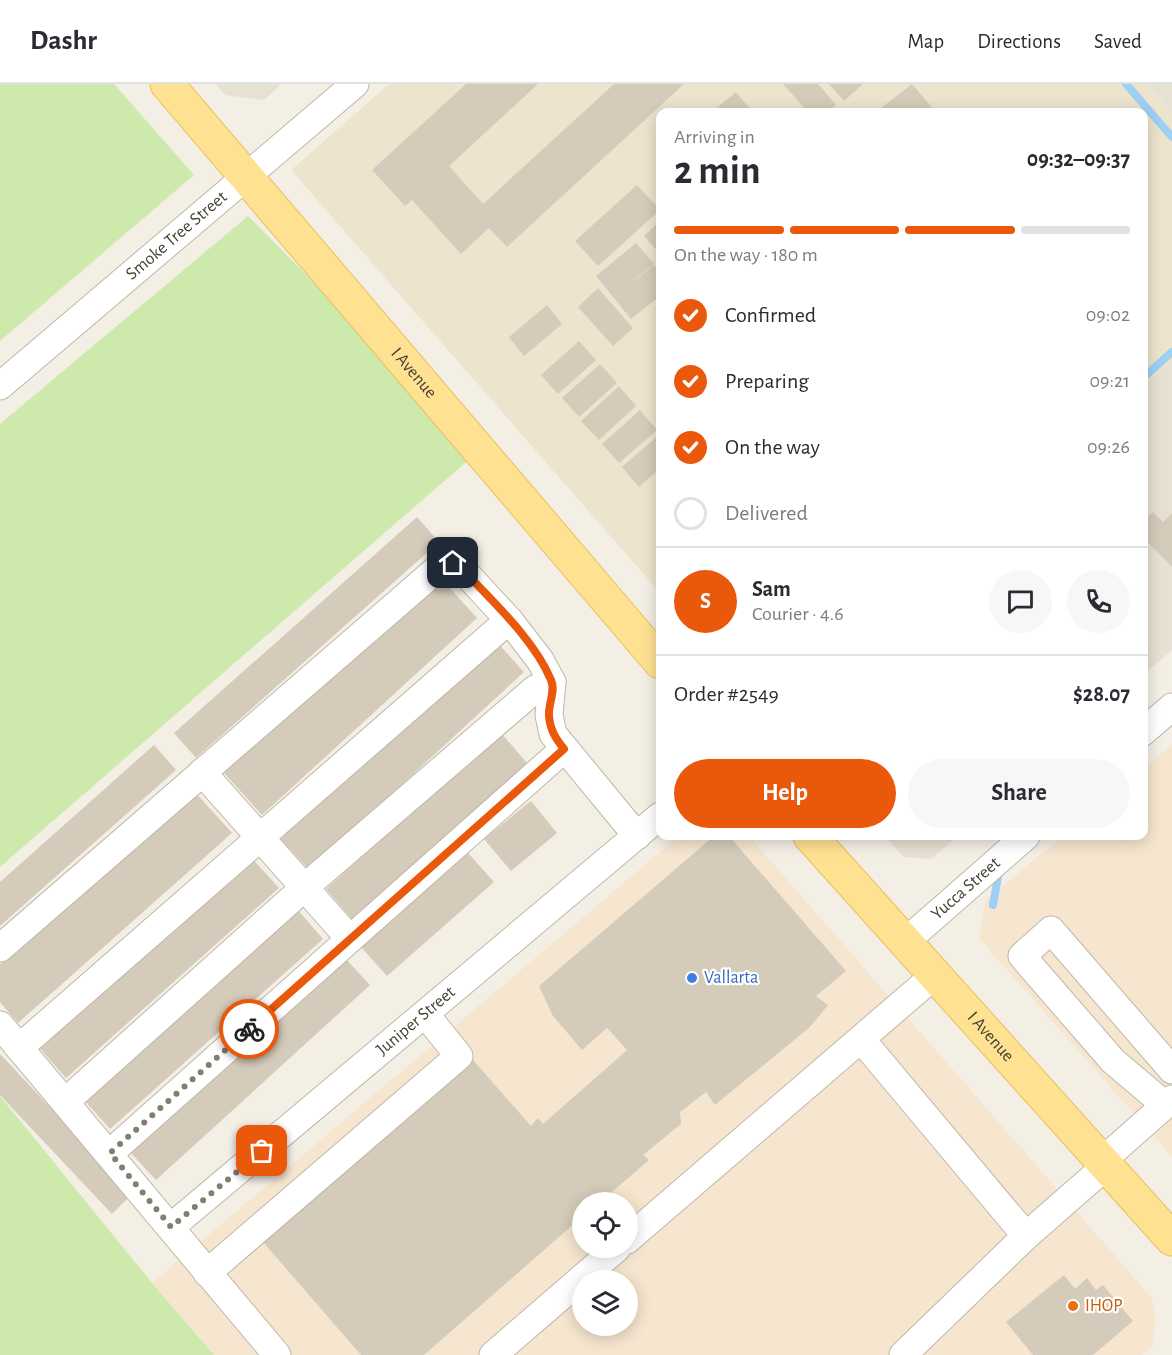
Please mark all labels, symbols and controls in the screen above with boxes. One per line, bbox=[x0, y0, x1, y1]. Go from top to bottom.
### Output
text: Dashr bbox=[30, 27, 97, 55]
text: Map bbox=[908, 31, 944, 52]
text: Directions bbox=[977, 31, 1061, 52]
text: Saved bbox=[1094, 31, 1142, 52]
text: Arriving in bbox=[674, 127, 755, 147]
text: 09:32–09:37 bbox=[1027, 148, 1130, 170]
text: 2 min bbox=[674, 152, 761, 191]
street label: Smoke Tree Street bbox=[123, 188, 231, 283]
text: On the way · 180 m bbox=[674, 245, 818, 265]
icon: check bbox=[674, 299, 707, 332]
text: Confirmed bbox=[725, 304, 816, 326]
text: 09:02 bbox=[1086, 305, 1130, 325]
street label: I Avenue bbox=[387, 344, 440, 402]
icon: check bbox=[674, 365, 707, 398]
text: Preparing bbox=[725, 370, 809, 392]
text: 09:21 bbox=[1089, 371, 1130, 391]
icon: check bbox=[674, 431, 707, 464]
text: On the way bbox=[725, 436, 820, 458]
text: 09:26 bbox=[1087, 437, 1130, 457]
text: Delivered bbox=[725, 502, 808, 524]
pin bbox=[427, 537, 478, 588]
icon: home bbox=[436, 546, 469, 579]
button: chat bbox=[989, 570, 1052, 633]
button: phone bbox=[1067, 570, 1130, 633]
text: Sam bbox=[752, 578, 791, 600]
text: S bbox=[700, 590, 711, 612]
text: Courier · 4.6 bbox=[752, 604, 844, 624]
text: Order #2549 bbox=[674, 683, 779, 705]
text: $28.07 bbox=[1073, 683, 1130, 705]
button: Help bbox=[674, 759, 896, 828]
button: Share bbox=[908, 759, 1130, 828]
street label: Yucca Street bbox=[928, 854, 1004, 923]
place label: Vallarta bbox=[704, 969, 758, 987]
marker: Vallarta bbox=[685, 971, 699, 985]
street label: Juniper Street bbox=[373, 983, 459, 1059]
courier bbox=[219, 999, 279, 1059]
street label: I Avenue bbox=[964, 1008, 1017, 1065]
icon: bike bbox=[233, 1013, 266, 1046]
pin bbox=[236, 1125, 287, 1176]
icon: bag bbox=[245, 1134, 278, 1167]
map controls bbox=[572, 1192, 638, 1336]
button: locate bbox=[572, 1192, 638, 1258]
button: layers bbox=[572, 1270, 638, 1336]
place label: IHOP bbox=[1085, 1297, 1123, 1315]
marker: IHOP bbox=[1066, 1299, 1080, 1313]

